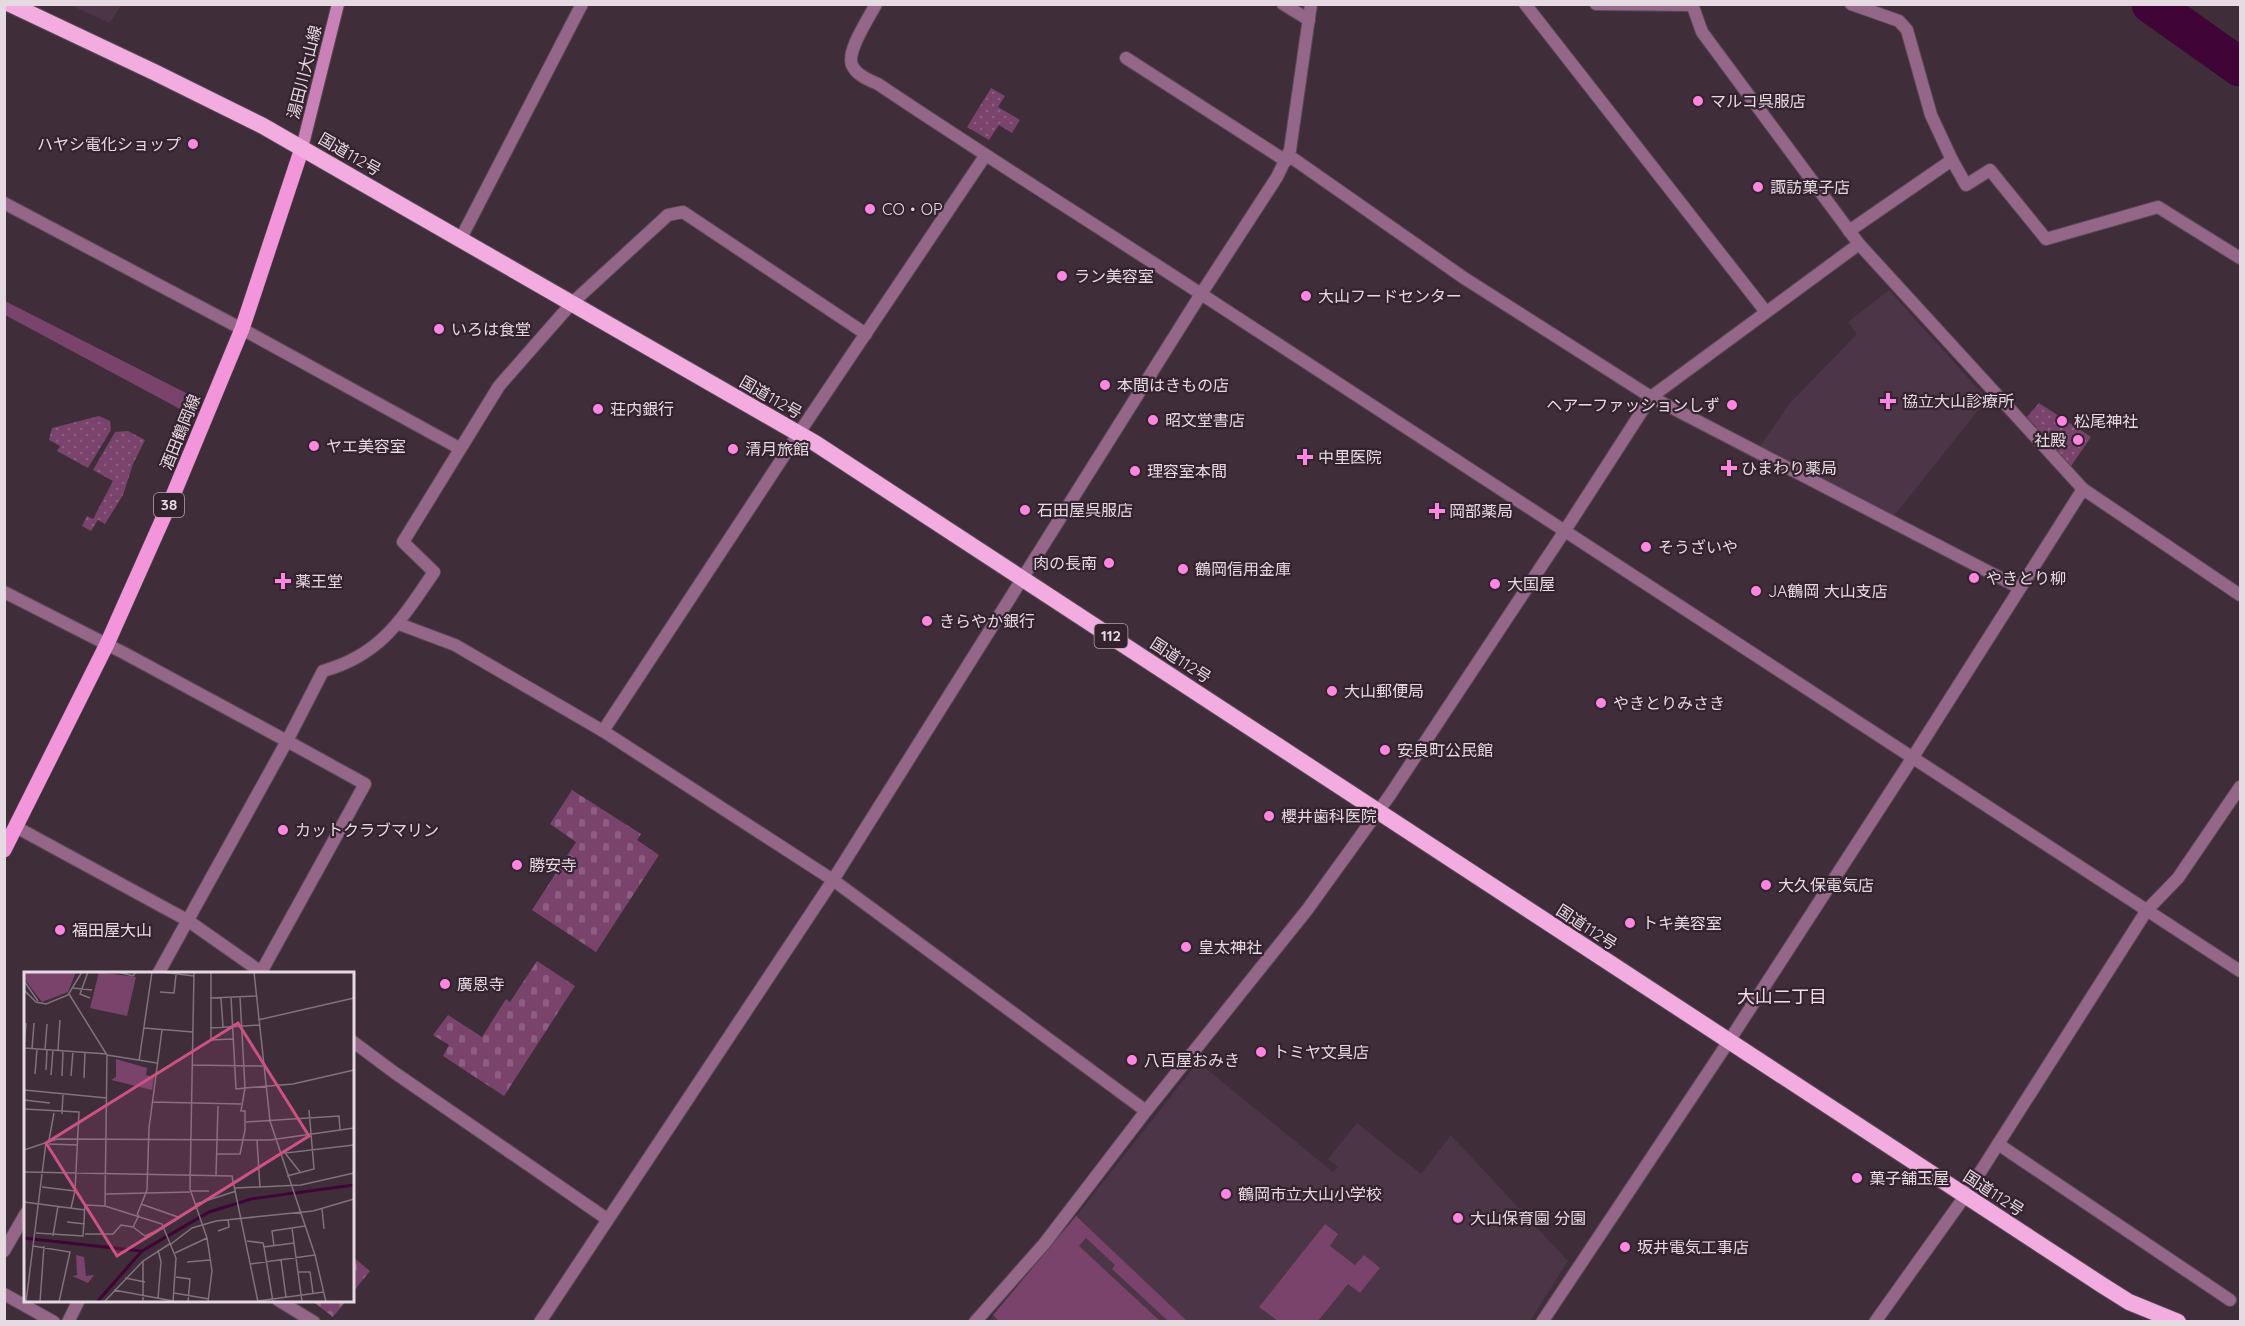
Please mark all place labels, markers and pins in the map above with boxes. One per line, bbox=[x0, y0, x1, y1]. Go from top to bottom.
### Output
place label: マルコ呉服店 bbox=[1710, 91, 1806, 111]
marker: マルコ呉服店 bbox=[1691, 94, 1705, 108]
place label: ハヤシ電化ショップ bbox=[37, 134, 181, 154]
marker: ハヤシ電化ショップ bbox=[186, 137, 200, 151]
place label: 諏訪菓子店 bbox=[1770, 177, 1850, 197]
marker: 諏訪菓子店 bbox=[1751, 180, 1765, 194]
place label: CO・OP bbox=[882, 199, 943, 219]
marker: CO・OP bbox=[863, 202, 877, 216]
place label: ラン美容室 bbox=[1074, 266, 1154, 286]
marker: ラン美容室 bbox=[1055, 269, 1069, 283]
place label: 大山フードセンター bbox=[1318, 286, 1462, 306]
marker: 大山フードセンター bbox=[1299, 289, 1313, 303]
place label: いろは食堂 bbox=[451, 319, 531, 339]
marker: いろは食堂 bbox=[432, 322, 446, 336]
place label: 本間はきもの店 bbox=[1117, 375, 1229, 395]
marker: 本間はきもの店 bbox=[1098, 378, 1112, 392]
place label: 協立大山診療所 bbox=[1902, 391, 2014, 411]
marker: 協立大山診療所 bbox=[1879, 392, 1897, 410]
place label: ヘアーファッションしず bbox=[1546, 395, 1720, 415]
marker: ヘアーファッションしず bbox=[1725, 398, 1739, 412]
place label: 荘内銀行 bbox=[610, 399, 674, 419]
marker: 荘内銀行 bbox=[591, 402, 605, 416]
place label: 昭文堂書店 bbox=[1165, 410, 1245, 430]
place label: 松尾神社 bbox=[2074, 411, 2138, 431]
marker: 昭文堂書店 bbox=[1146, 413, 1160, 427]
marker: 松尾神社 bbox=[2055, 414, 2069, 428]
place label: 社殿 bbox=[2034, 430, 2066, 450]
marker: 社殿 bbox=[2071, 433, 2085, 447]
place label: ヤエ美容室 bbox=[326, 436, 406, 456]
marker: ヤエ美容室 bbox=[307, 439, 321, 453]
place label: 清月旅館 bbox=[745, 439, 809, 459]
marker: 清月旅館 bbox=[726, 442, 740, 456]
place label: 中里医院 bbox=[1318, 447, 1382, 467]
marker: 中里医院 bbox=[1296, 448, 1314, 466]
place label: ひまわり薬局 bbox=[1741, 458, 1837, 478]
place label: 理容室本間 bbox=[1147, 461, 1227, 481]
marker: ひまわり薬局 bbox=[1722, 461, 1736, 475]
marker: 理容室本間 bbox=[1128, 464, 1142, 478]
place label: 石田屋呉服店 bbox=[1037, 500, 1133, 520]
place label: 岡部薬局 bbox=[1449, 501, 1513, 521]
marker: 石田屋呉服店 bbox=[1018, 503, 1032, 517]
marker: 岡部薬局 bbox=[1430, 504, 1444, 518]
place label: そうざいや bbox=[1658, 537, 1738, 557]
marker: そうざいや bbox=[1639, 540, 1653, 554]
place label: 肉の長南 bbox=[1033, 553, 1097, 573]
marker: 肉の長南 bbox=[1102, 556, 1116, 570]
place label: 鶴岡信用金庫 bbox=[1195, 559, 1291, 579]
marker: 鶴岡信用金庫 bbox=[1176, 562, 1190, 576]
place label: やきとり柳 bbox=[1986, 568, 2066, 588]
place label: 薬王堂 bbox=[295, 571, 343, 591]
marker: やきとり柳 bbox=[1967, 571, 1981, 585]
marker: 薬王堂 bbox=[276, 574, 290, 588]
place label: 大国屋 bbox=[1507, 574, 1555, 594]
marker: 大国屋 bbox=[1488, 577, 1502, 591]
place label: JA鶴岡 大山支店 bbox=[1768, 581, 1888, 601]
marker: JA鶴岡 大山支店 bbox=[1749, 584, 1763, 598]
place label: きらやか銀行 bbox=[939, 611, 1035, 631]
marker: きらやか銀行 bbox=[920, 614, 934, 628]
place label: 大山郵便局 bbox=[1344, 681, 1424, 701]
marker: 大山郵便局 bbox=[1325, 684, 1339, 698]
place label: やきとりみさき bbox=[1613, 693, 1725, 713]
marker: やきとりみさき bbox=[1594, 696, 1608, 710]
place label: 安良町公民館 bbox=[1397, 740, 1493, 760]
marker: 安良町公民館 bbox=[1378, 743, 1392, 757]
place label: 櫻井歯科医院 bbox=[1281, 806, 1377, 826]
marker: 櫻井歯科医院 bbox=[1262, 809, 1276, 823]
place label: カットクラブマリン bbox=[295, 820, 439, 840]
marker: カットクラブマリン bbox=[276, 823, 290, 837]
place label: 勝安寺 bbox=[529, 855, 577, 875]
marker: 勝安寺 bbox=[510, 858, 524, 872]
place label: 大久保電気店 bbox=[1778, 875, 1874, 895]
marker: 大久保電気店 bbox=[1759, 878, 1773, 892]
place label: トキ美容室 bbox=[1642, 913, 1722, 933]
marker: トキ美容室 bbox=[1623, 916, 1637, 930]
place label: 福田屋大山 bbox=[72, 920, 152, 940]
marker: 福田屋大山 bbox=[53, 923, 67, 937]
place label: 皇太神社 bbox=[1198, 937, 1262, 957]
marker: 皇太神社 bbox=[1179, 940, 1193, 954]
place label: 廣恩寺 bbox=[457, 974, 505, 994]
marker: 廣恩寺 bbox=[438, 977, 452, 991]
place label: トミヤ文具店 bbox=[1273, 1042, 1369, 1062]
marker: トミヤ文具店 bbox=[1254, 1045, 1268, 1059]
place label: 八百屋おみき bbox=[1144, 1050, 1240, 1070]
marker: 八百屋おみき bbox=[1125, 1053, 1139, 1067]
place label: 菓子舗玉屋 bbox=[1869, 1168, 1949, 1188]
marker: 菓子舗玉屋 bbox=[1850, 1171, 1864, 1185]
place label: 鶴岡市立大山小学校 bbox=[1238, 1184, 1382, 1204]
marker: 鶴岡市立大山小学校 bbox=[1219, 1187, 1233, 1201]
place label: 大山保育園 分園 bbox=[1470, 1208, 1586, 1228]
marker: 大山保育園 分園 bbox=[1451, 1211, 1465, 1225]
place label: 坂井電気工事店 bbox=[1637, 1237, 1749, 1257]
marker: 坂井電気工事店 bbox=[1618, 1240, 1632, 1254]

